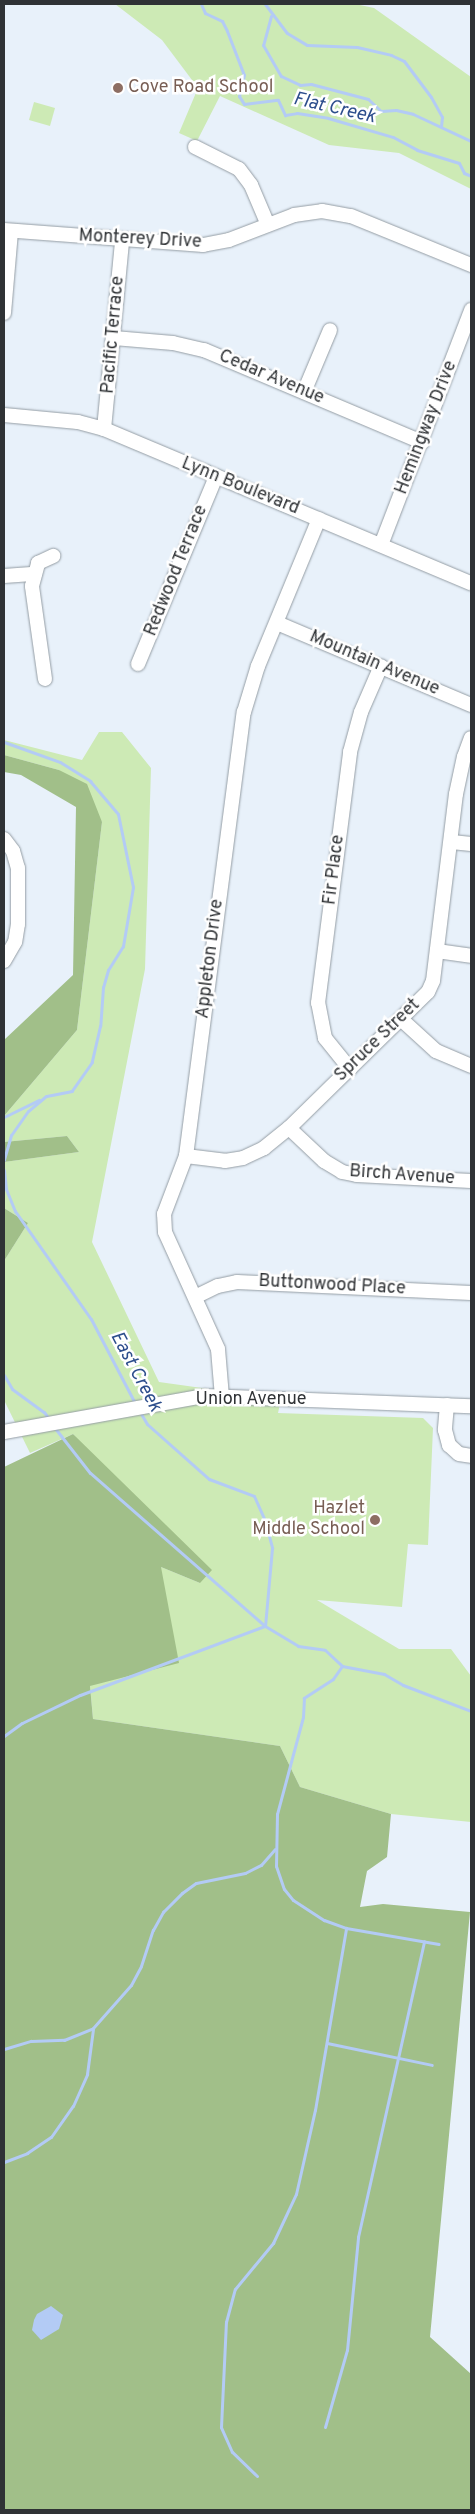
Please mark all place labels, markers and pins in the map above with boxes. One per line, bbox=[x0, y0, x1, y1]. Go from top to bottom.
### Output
place label: Cove Road School bbox=[128, 77, 274, 99]
marker: Cove Road School bbox=[112, 82, 124, 94]
place label: Hazlet Middle School bbox=[252, 1499, 365, 1542]
marker: Hazlet Middle School bbox=[369, 1514, 381, 1526]

